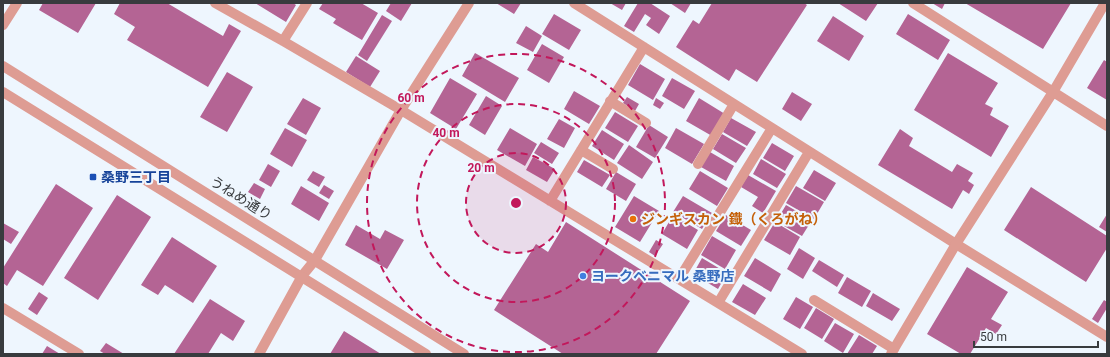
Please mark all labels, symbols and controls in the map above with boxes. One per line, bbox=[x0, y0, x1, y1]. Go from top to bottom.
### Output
text: 60 m bbox=[397, 91, 425, 105]
text: 40 m bbox=[432, 126, 460, 140]
text: 20 m bbox=[467, 161, 495, 175]
place label: 桑野三丁目 bbox=[101, 169, 171, 185]
marker: 桑野三丁目 bbox=[88, 172, 98, 182]
street label: うねめ通り bbox=[207, 173, 275, 223]
centre of rings bbox=[509, 196, 523, 210]
place label: ジンギスカン 鐡（くろがね） bbox=[641, 211, 826, 227]
marker: ジンギスカン 鐡（くろがね） bbox=[628, 214, 638, 224]
place label: ヨークベニマル 桑野店 bbox=[591, 268, 734, 284]
marker: ヨークベニマル 桑野店 bbox=[578, 271, 588, 281]
scale bar bbox=[974, 323, 1098, 349]
text: 50 m bbox=[980, 330, 1007, 344]

